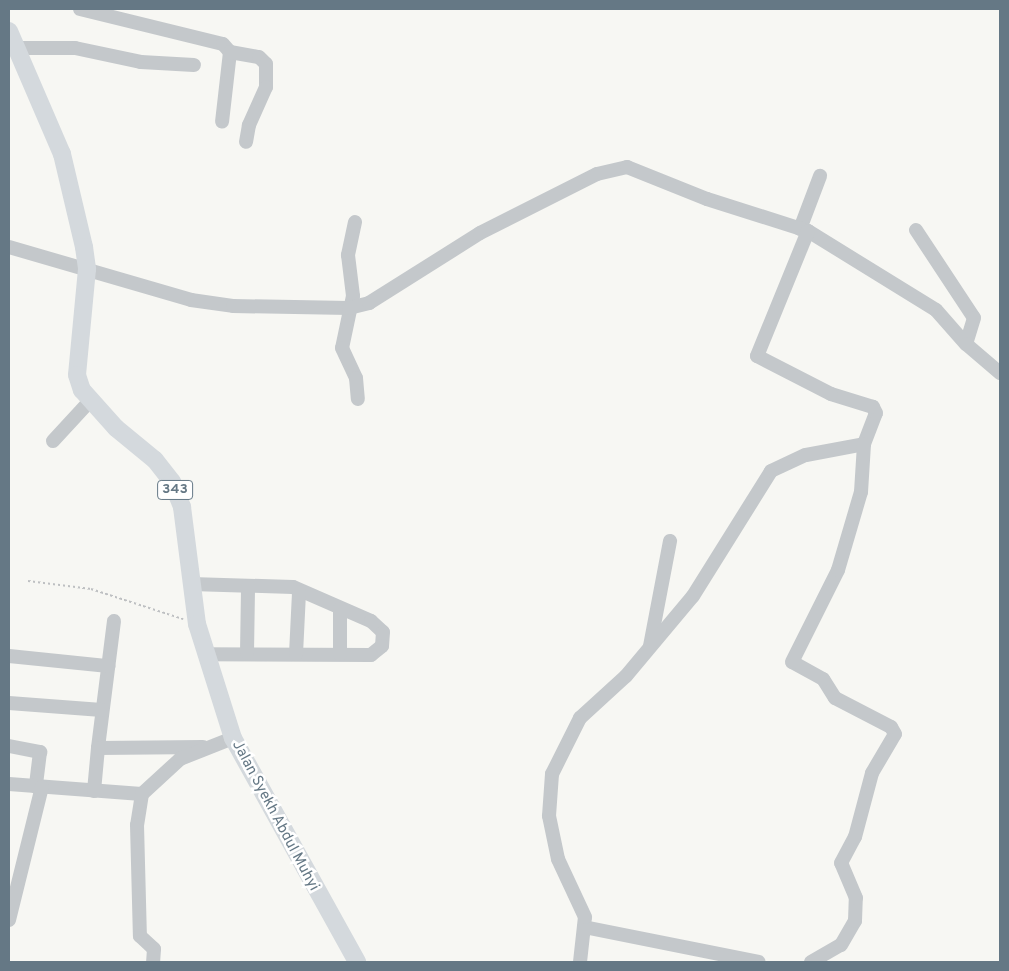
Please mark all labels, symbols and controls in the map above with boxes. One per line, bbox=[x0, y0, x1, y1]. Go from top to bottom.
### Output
road number: 343 bbox=[156, 478, 194, 502]
street label: Jalan Syekh Abdul Muhyi bbox=[228, 737, 322, 895]

